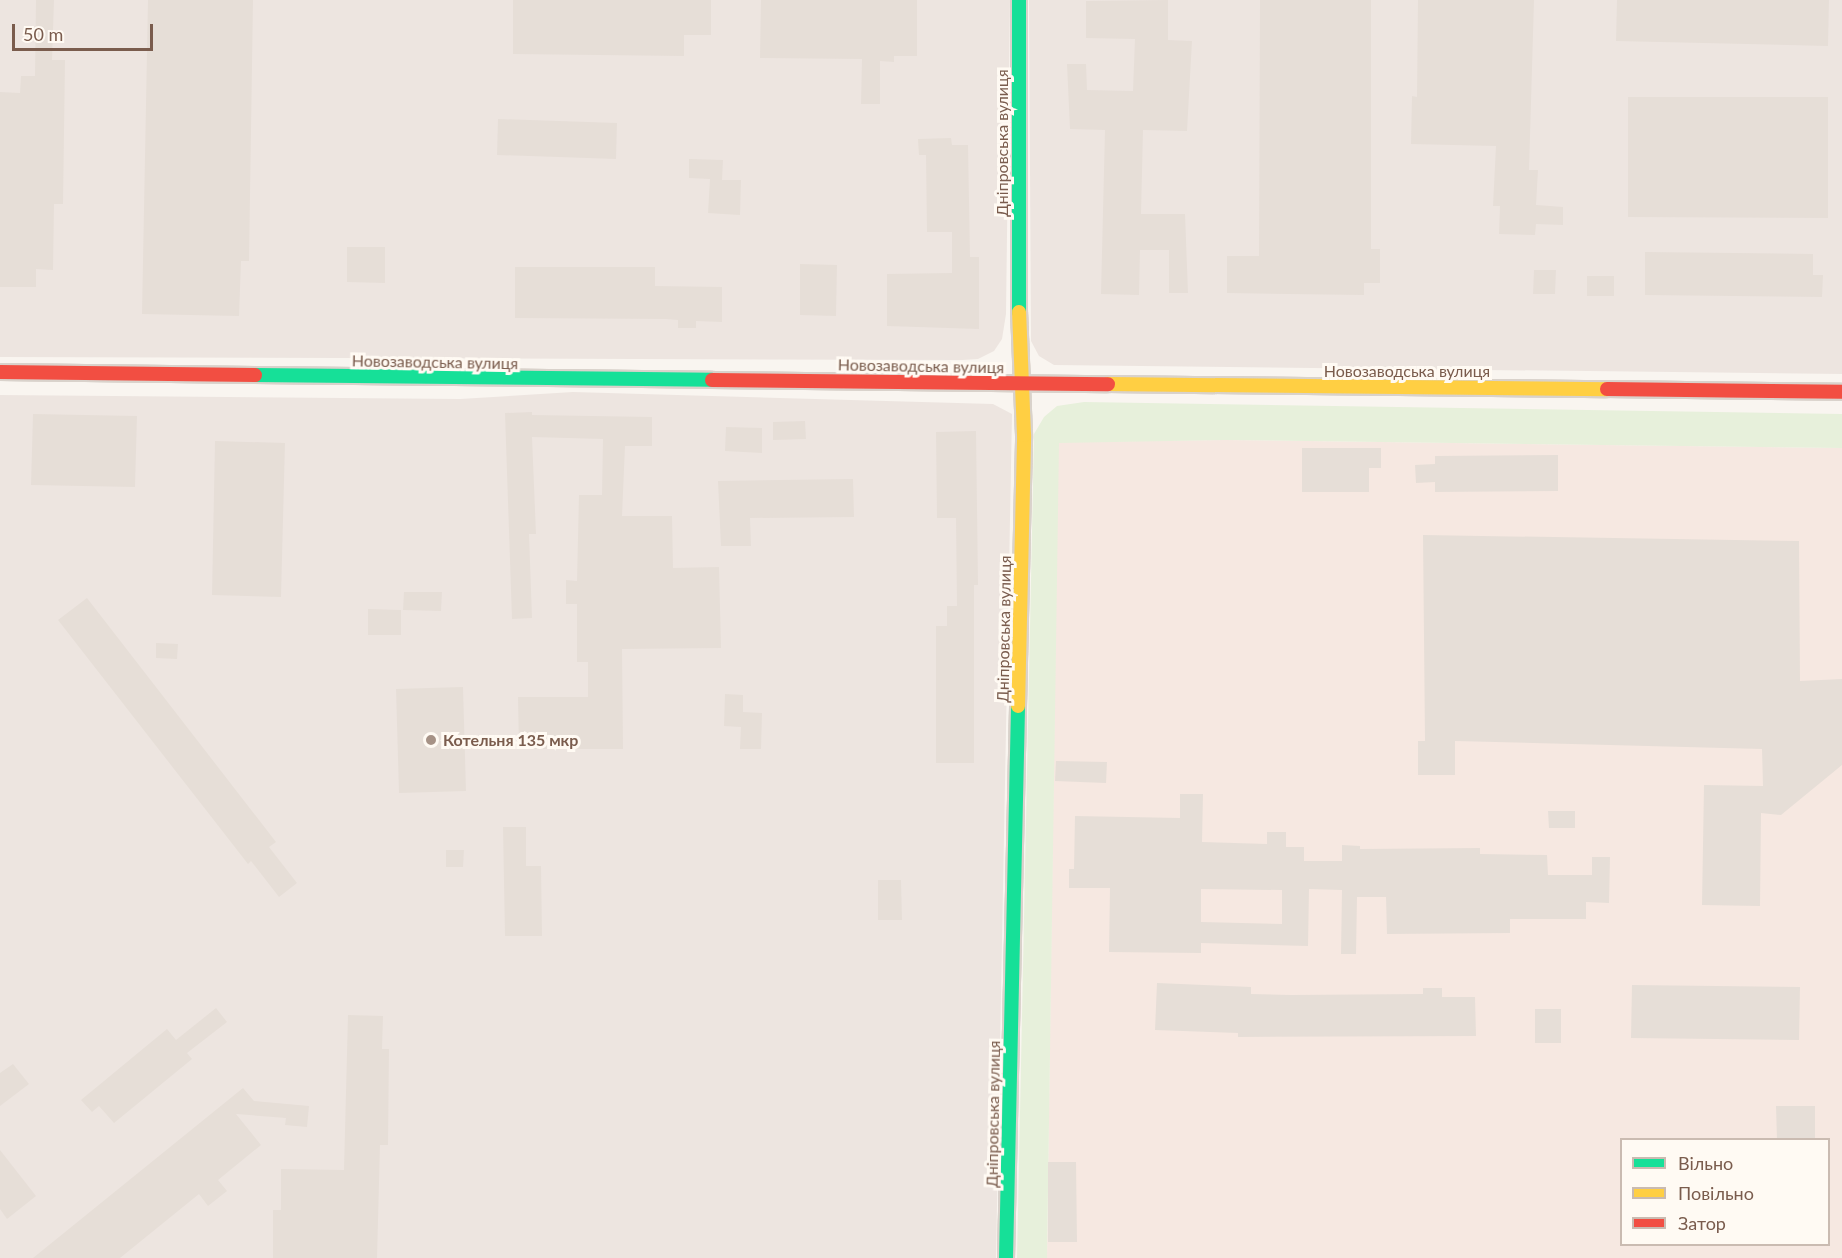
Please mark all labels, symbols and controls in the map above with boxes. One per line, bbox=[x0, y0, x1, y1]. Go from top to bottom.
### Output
scale bar bbox=[15, 12, 156, 50]
text: 50 m bbox=[23, 23, 63, 45]
street label: Дніпровська вулиця bbox=[992, 69, 1012, 217]
street label: Новозаводська вулиця bbox=[352, 351, 518, 373]
street label: Новозаводська вулиця bbox=[838, 355, 1004, 377]
street label: Новозаводська вулиця bbox=[1324, 361, 1490, 381]
street label: Дніпровська вулиця bbox=[993, 555, 1015, 703]
place label: Котельня 135 мкр bbox=[443, 730, 578, 750]
marker: Котельня 135 мкр bbox=[424, 733, 438, 747]
street label: Дніпровська вулиця bbox=[982, 1040, 1004, 1188]
legend bbox=[1620, 1138, 1830, 1246]
text: Вільно bbox=[1678, 1152, 1733, 1174]
text: Повільно bbox=[1678, 1182, 1754, 1204]
text: Затор bbox=[1678, 1212, 1726, 1234]

